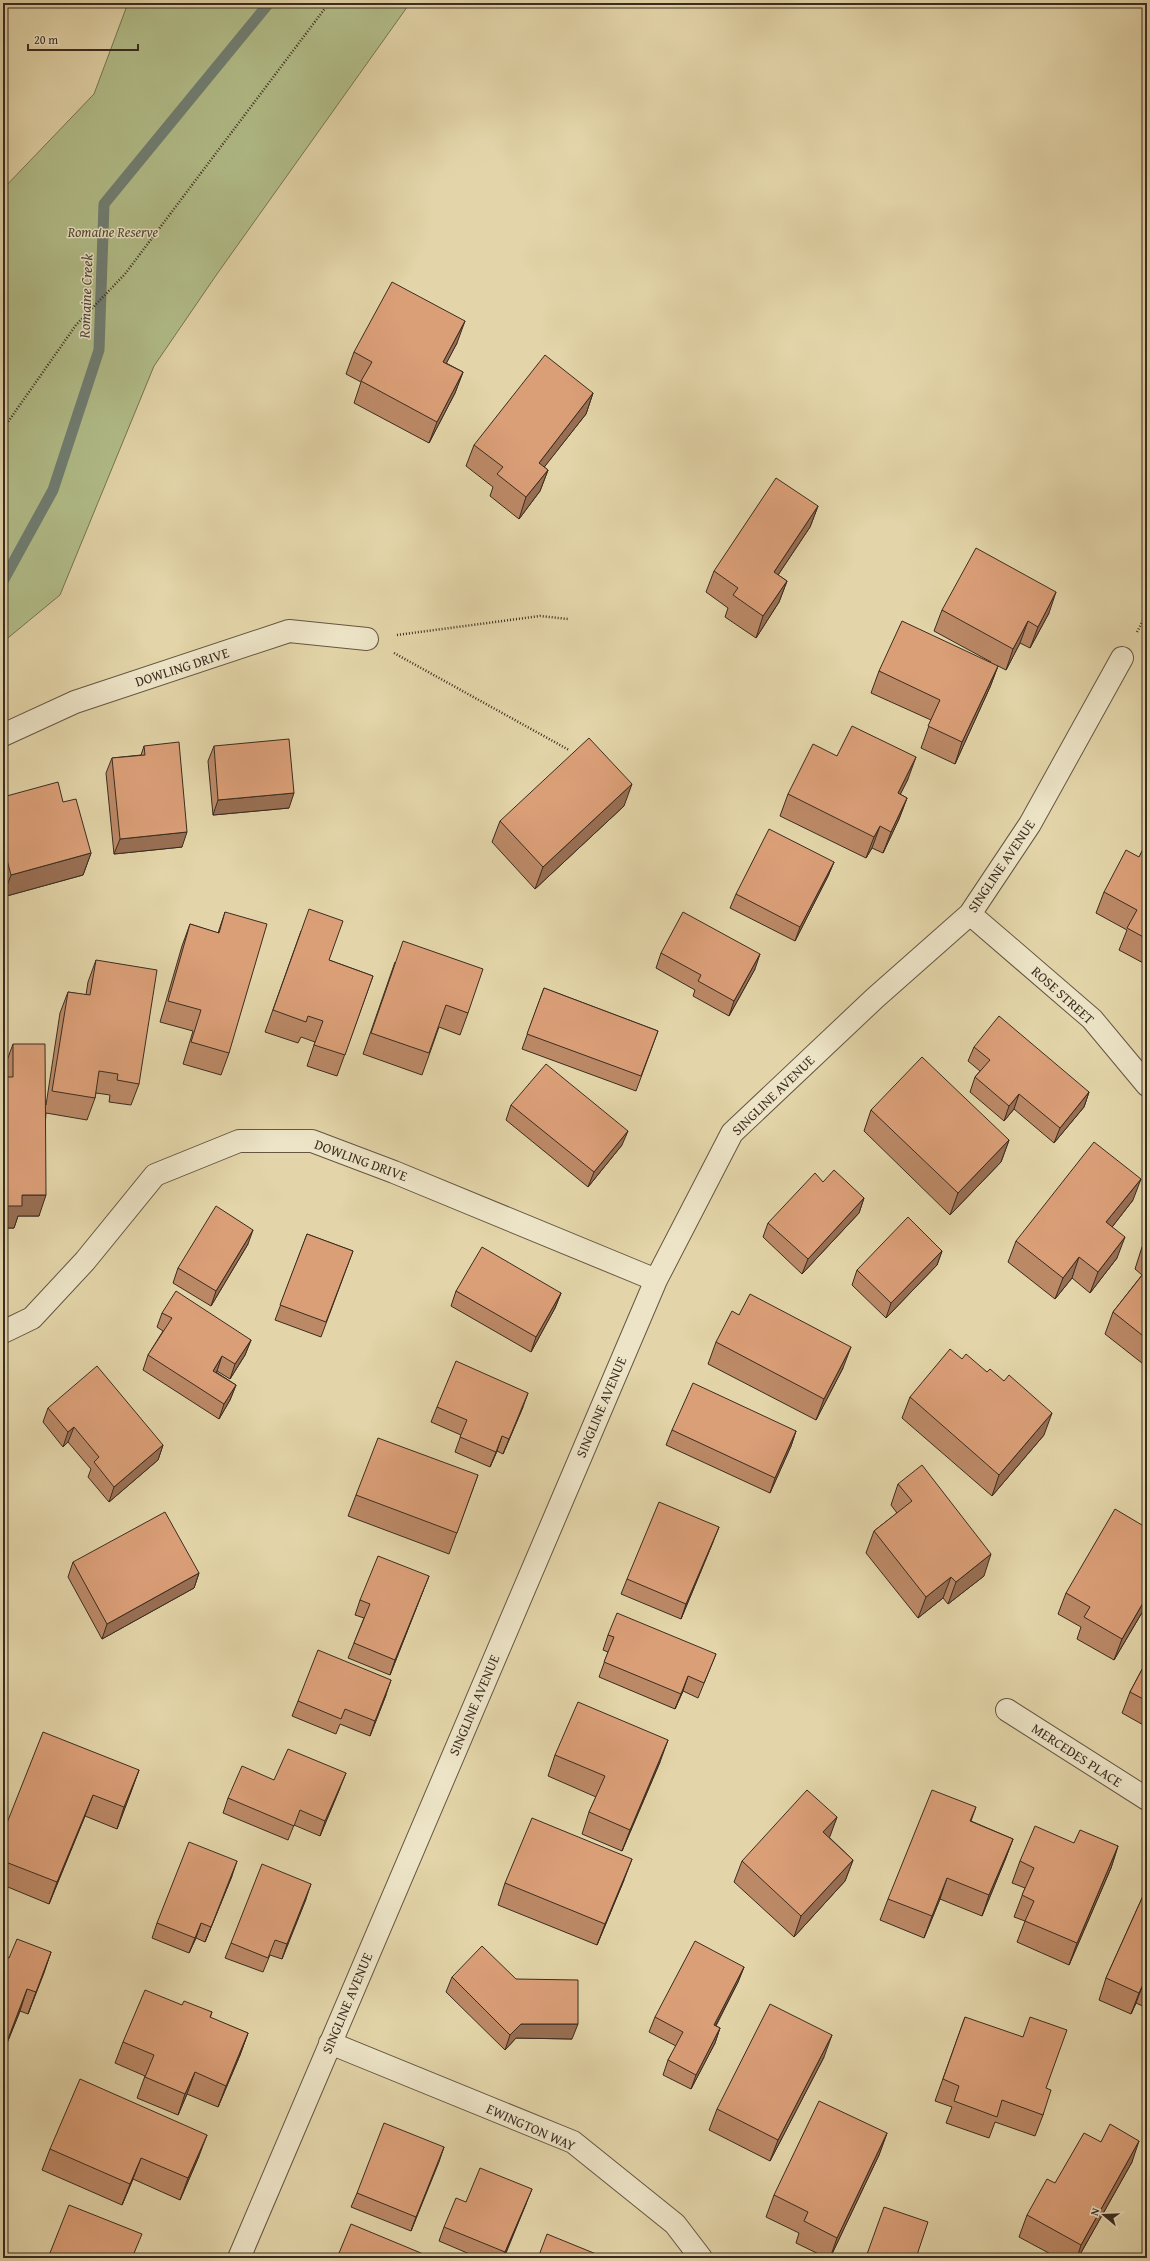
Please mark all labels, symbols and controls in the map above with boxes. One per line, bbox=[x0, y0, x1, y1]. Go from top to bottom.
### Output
scale bar bbox=[28, 26, 138, 52]
text: 20 m bbox=[34, 31, 58, 48]
park label: Romaine Reserve bbox=[67, 222, 159, 242]
water label: Romaine Creek bbox=[73, 253, 97, 340]
street label: DOWLING DRIVE bbox=[132, 642, 232, 692]
street label: SINGLINE AVENUE bbox=[962, 816, 1040, 916]
street label: ROSE STREET bbox=[1027, 961, 1099, 1029]
street label: SINGLINE AVENUE bbox=[727, 1050, 819, 1140]
street label: DOWLING DRIVE bbox=[312, 1134, 410, 1186]
street label: SINGLINE AVENUE bbox=[571, 1353, 631, 1461]
street label: SINGLINE AVENUE bbox=[444, 1651, 504, 1759]
street label: MERCEDES PLACE bbox=[1028, 1718, 1126, 1792]
street label: SINGLINE AVENUE bbox=[317, 1949, 377, 2057]
street label: EWINGTON WAY bbox=[483, 2098, 579, 2156]
north arrow bbox=[1084, 2195, 1124, 2235]
text: N bbox=[1086, 2205, 1104, 2218]

